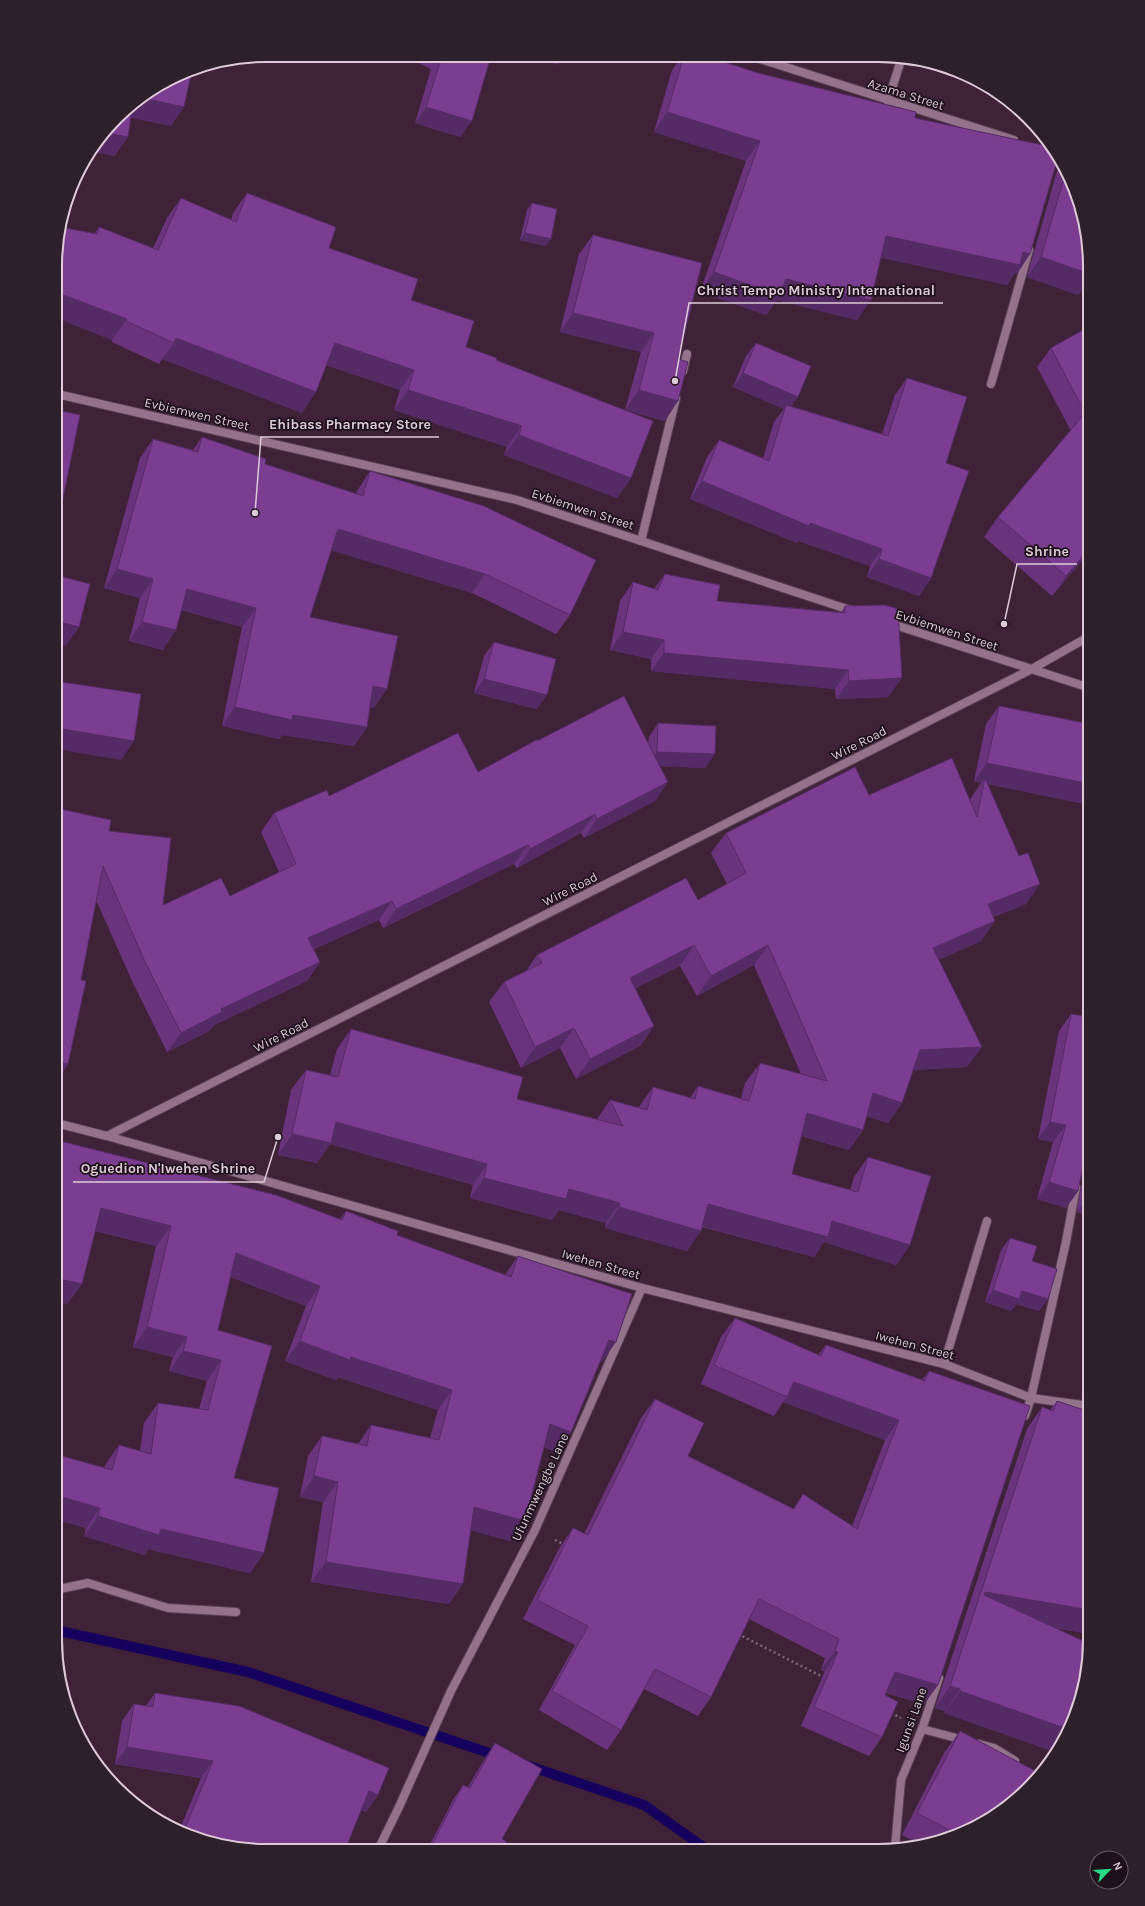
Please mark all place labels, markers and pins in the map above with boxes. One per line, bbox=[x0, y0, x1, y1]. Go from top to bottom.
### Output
callout: Christ Tempo Ministry International bbox=[689, 277, 943, 303]
callout: Ehibass Pharmacy Store bbox=[261, 411, 439, 437]
callout: Shrine bbox=[1017, 538, 1077, 564]
callout: Oguedion N'Iwehen Shrine bbox=[73, 1156, 264, 1182]

